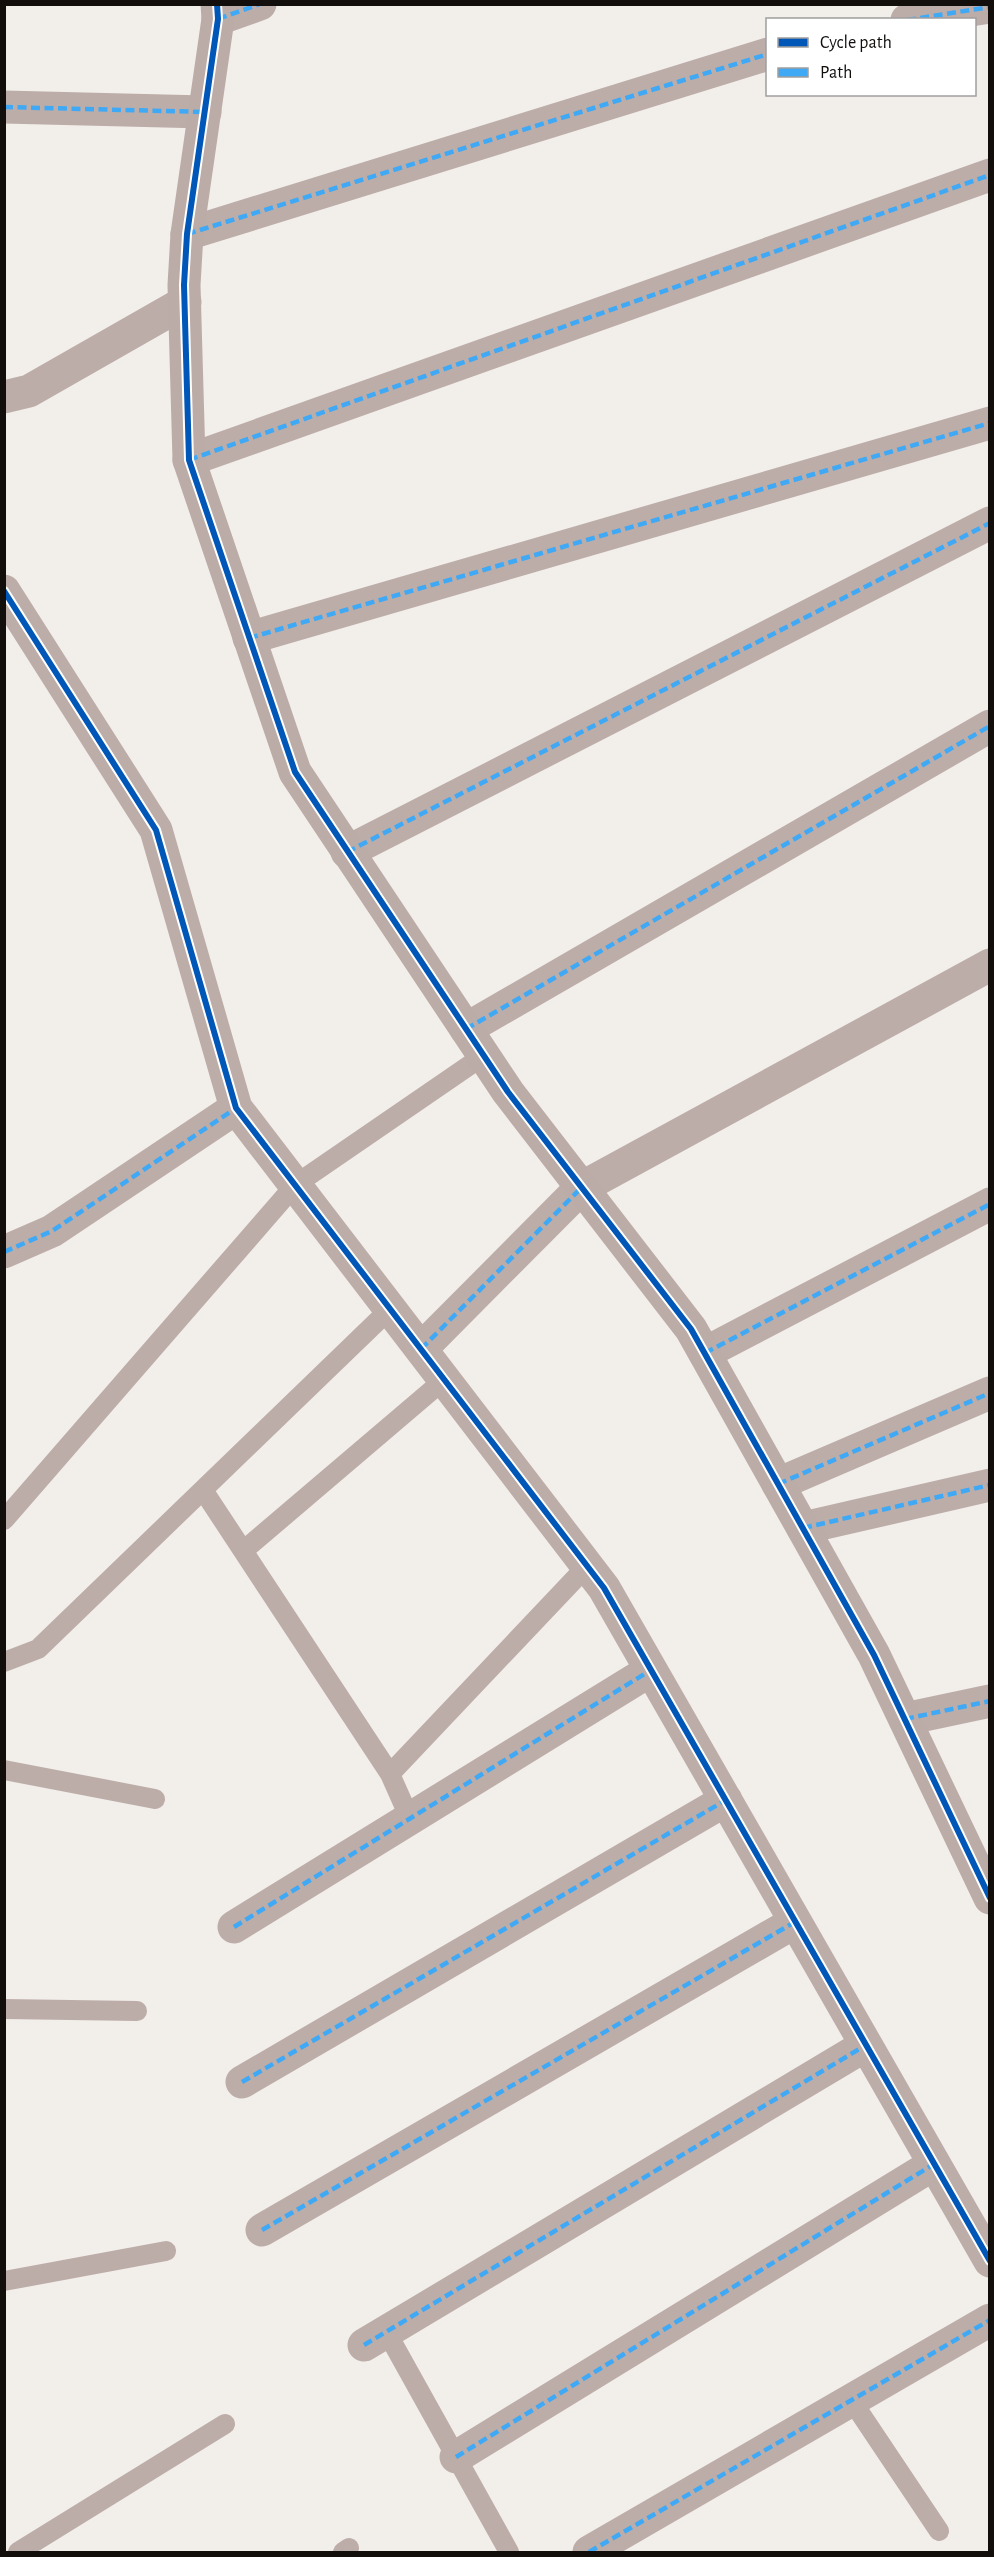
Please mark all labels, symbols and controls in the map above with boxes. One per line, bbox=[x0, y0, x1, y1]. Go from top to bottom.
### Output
legend bbox=[766, 18, 976, 96]
text: Cycle path bbox=[820, 34, 892, 52]
text: Path bbox=[820, 64, 852, 82]

